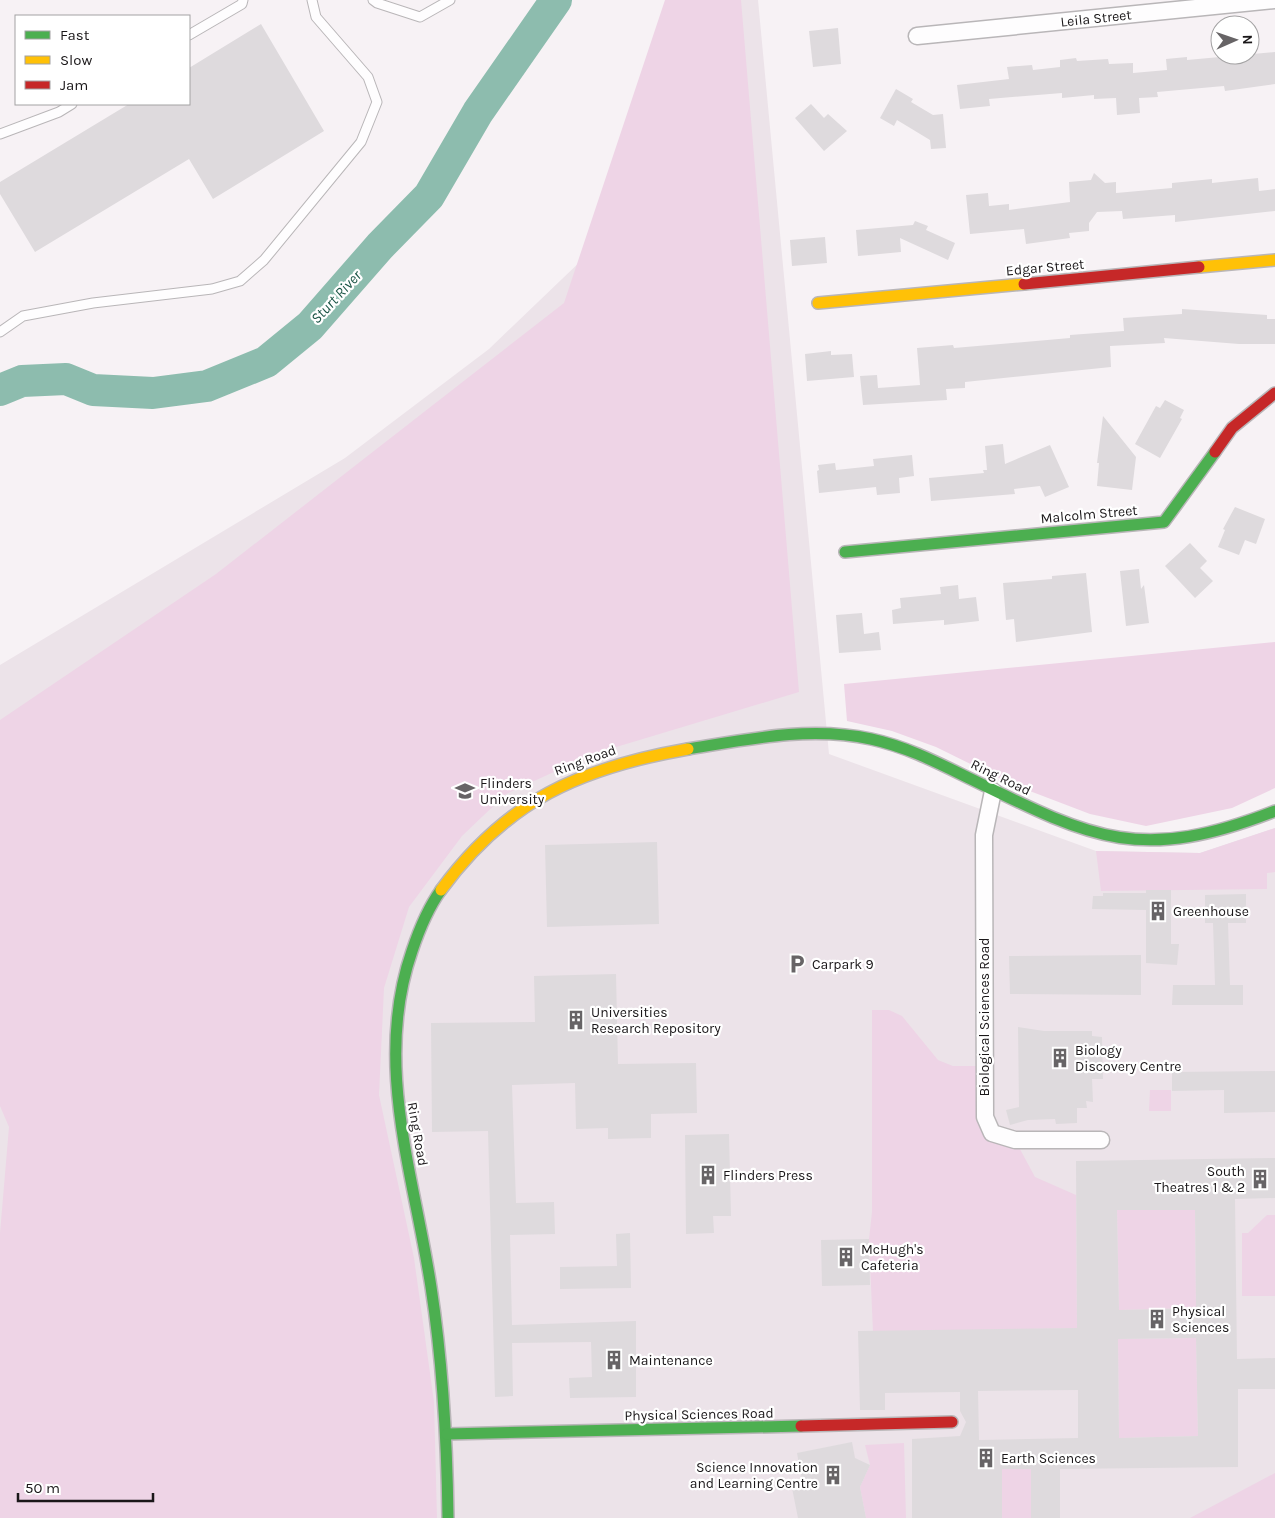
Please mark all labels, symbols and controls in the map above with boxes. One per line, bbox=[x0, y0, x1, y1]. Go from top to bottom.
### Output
street label: Leila Street bbox=[1060, 6, 1132, 31]
legend bbox=[15, 15, 190, 105]
north arrow bbox=[1210, 15, 1260, 65]
text: Fast bbox=[60, 26, 90, 44]
text: N bbox=[1239, 34, 1256, 45]
text: Slow bbox=[60, 51, 92, 69]
text: Jam bbox=[60, 76, 88, 94]
street label: Edgar Street bbox=[1005, 256, 1085, 279]
water label: Sturt River bbox=[307, 266, 366, 327]
street label: Malcolm Street bbox=[1040, 502, 1138, 527]
street label: Ring Road bbox=[552, 741, 618, 780]
street label: Ring Road bbox=[968, 756, 1034, 799]
place label: Flinders University bbox=[480, 775, 545, 808]
school or university icon: Flinders University bbox=[454, 780, 476, 802]
building icon: Greenhouse bbox=[1147, 900, 1169, 922]
place label: Greenhouse bbox=[1173, 903, 1249, 920]
street label: Biological Sciences Road bbox=[976, 937, 993, 1097]
parking icon: Carpark 9 bbox=[786, 953, 808, 975]
place label: Carpark 9 bbox=[812, 956, 874, 973]
place label: Universities Research Repository bbox=[591, 1004, 721, 1037]
building icon: Universities Research Repository bbox=[565, 1009, 587, 1031]
place label: Biology Discovery Centre bbox=[1075, 1042, 1182, 1075]
building icon: Biology Discovery Centre bbox=[1049, 1047, 1071, 1069]
street label: Ring Road bbox=[404, 1101, 431, 1167]
place label: South Theatres 1 & 2 bbox=[1154, 1163, 1245, 1196]
building icon: Flinders Press bbox=[697, 1164, 719, 1186]
place label: Flinders Press bbox=[723, 1167, 813, 1184]
building icon: South Theatres 1 & 2 bbox=[1249, 1168, 1271, 1190]
place label: McHugh's Cafeteria bbox=[861, 1241, 924, 1274]
building icon: McHugh's Cafeteria bbox=[835, 1246, 857, 1268]
place label: Physical Sciences bbox=[1172, 1303, 1229, 1336]
building icon: Physical Sciences bbox=[1146, 1308, 1168, 1330]
building icon: Maintenance bbox=[603, 1349, 625, 1371]
place label: Maintenance bbox=[629, 1352, 713, 1369]
street label: Physical Sciences Road bbox=[624, 1405, 774, 1424]
building icon: Earth Sciences bbox=[975, 1447, 997, 1469]
place label: Earth Sciences bbox=[1001, 1450, 1096, 1467]
place label: Science Innovation and Learning Centre bbox=[690, 1459, 818, 1492]
building icon: Science Innovation and Learning Centre bbox=[822, 1464, 844, 1486]
scale bar bbox=[18, 1470, 152, 1502]
text: 50 m bbox=[25, 1479, 60, 1497]

